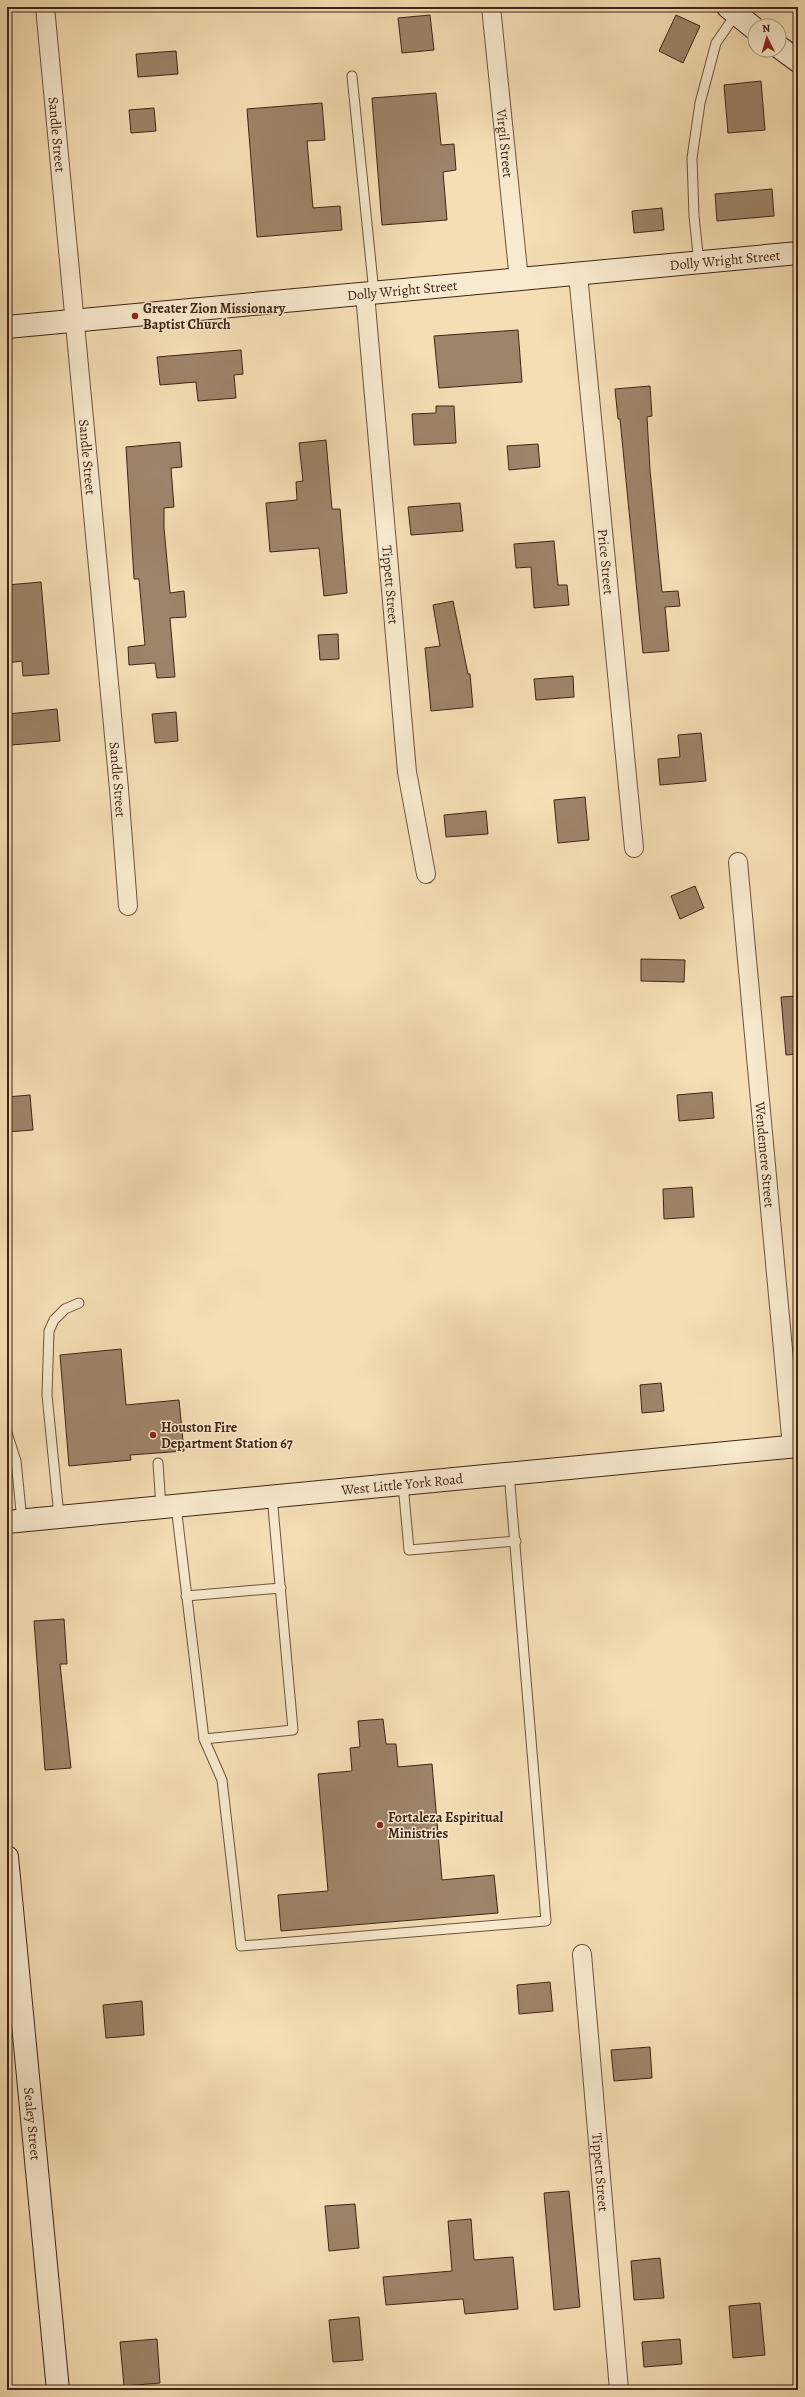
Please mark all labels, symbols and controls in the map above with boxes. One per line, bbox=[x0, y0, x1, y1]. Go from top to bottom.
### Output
north arrow bbox=[747, 18, 787, 58]
text: N bbox=[762, 21, 771, 36]
street label: Sandle Street bbox=[44, 96, 70, 173]
street label: Virgil Street bbox=[491, 107, 517, 179]
street label: Dolly Wright Street bbox=[669, 246, 781, 275]
street label: Dolly Wright Street bbox=[346, 276, 459, 305]
place label: Greater Zion Missionary Baptist Church bbox=[143, 299, 286, 334]
marker: Greater Zion Missionary Baptist Church bbox=[130, 311, 140, 321]
street label: Sandle Street bbox=[74, 418, 100, 496]
street label: Price Street bbox=[593, 528, 618, 596]
street label: Tippett Street bbox=[377, 545, 403, 625]
street label: Sandle Street bbox=[105, 741, 130, 818]
street label: Wendemere Street bbox=[750, 1100, 779, 1209]
place label: Houston Fire Department Station 67 bbox=[161, 1418, 293, 1453]
marker: Houston Fire Department Station 67 bbox=[148, 1430, 158, 1440]
street label: West Little York Road bbox=[339, 1469, 465, 1500]
place label: Fortaleza Espiritual Ministries bbox=[388, 1808, 503, 1843]
marker: Fortaleza Espiritual Ministries bbox=[375, 1820, 385, 1830]
street label: Sealey Street bbox=[19, 2087, 45, 2162]
street label: Tippett Street bbox=[587, 2132, 613, 2213]

